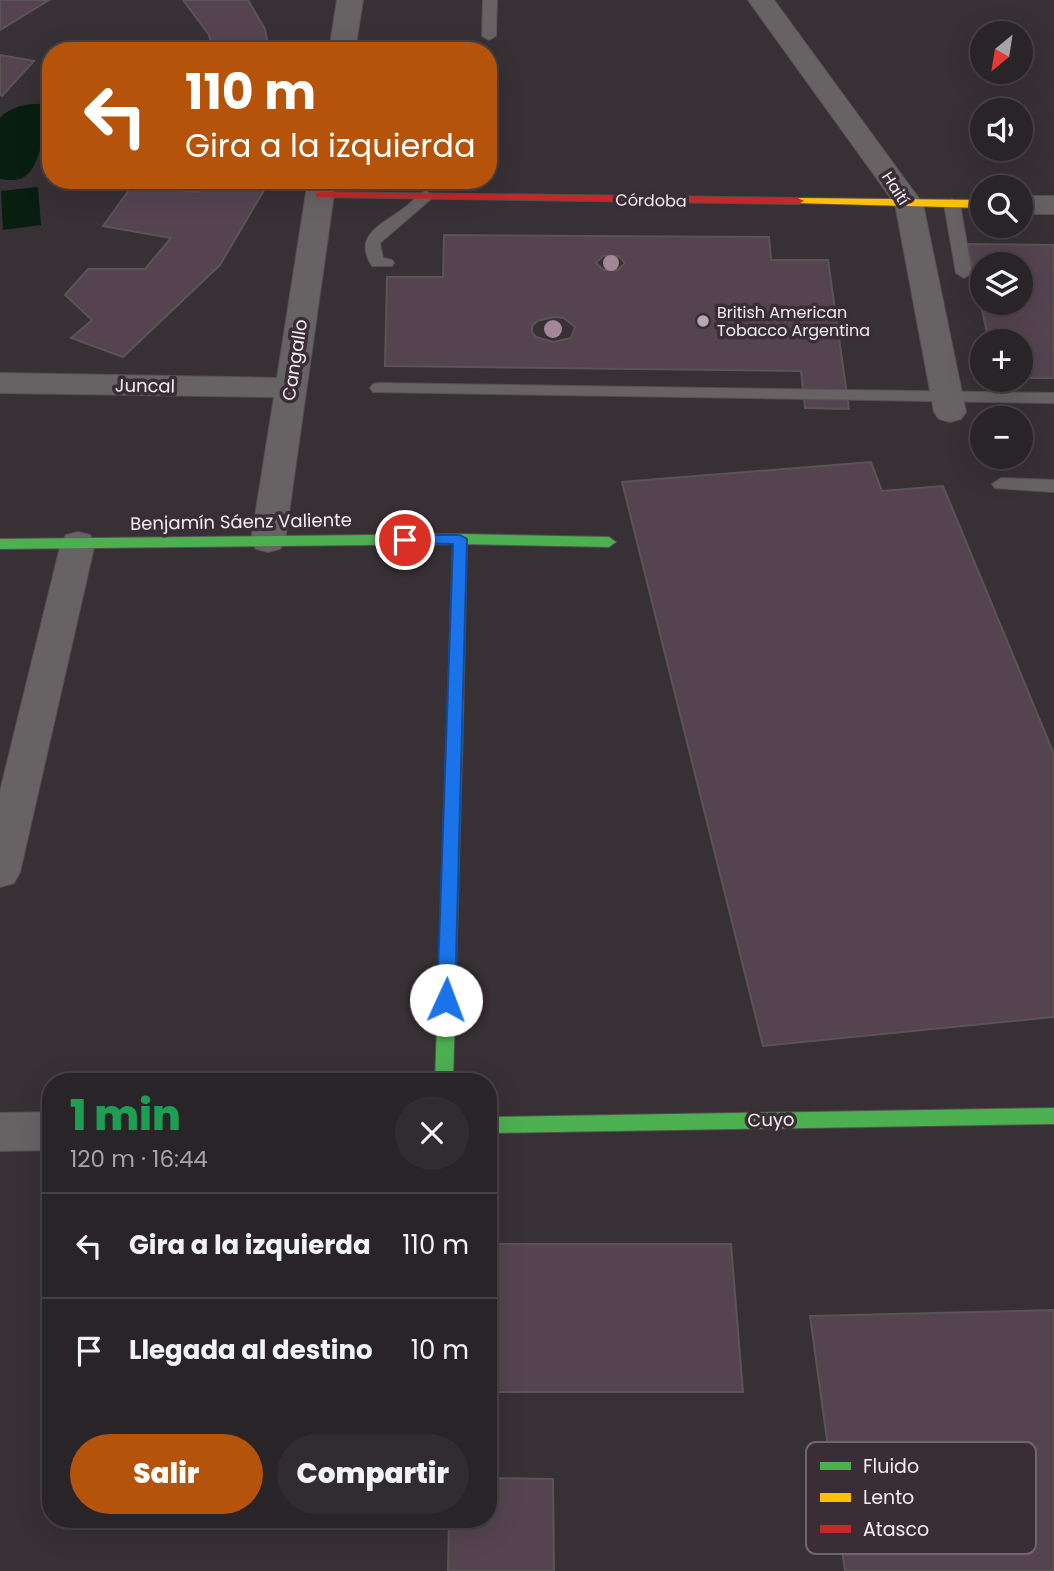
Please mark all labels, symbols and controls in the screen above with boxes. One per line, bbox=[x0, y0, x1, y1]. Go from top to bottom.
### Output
north arrow bbox=[970, 21, 1032, 84]
map controls bbox=[970, 21, 1033, 469]
text: 110 m bbox=[185, 58, 316, 126]
icon: left bbox=[70, 70, 161, 161]
button: sound bbox=[970, 98, 1033, 161]
text: Gira a la izquierda bbox=[185, 123, 476, 168]
street label: Haití bbox=[876, 167, 915, 210]
button: search bbox=[970, 175, 1033, 238]
street label: Córdoba bbox=[615, 188, 687, 213]
button: layers bbox=[970, 252, 1033, 315]
place label: British American Tobacco Argentina bbox=[717, 301, 870, 342]
marker: British American Tobacco Argentina bbox=[695, 313, 711, 329]
street label: Cangallo bbox=[276, 317, 313, 403]
button: + bbox=[970, 329, 1033, 392]
street label: Juncal bbox=[115, 372, 175, 399]
button: − bbox=[970, 406, 1033, 469]
street label: Benjamín Sáenz Valiente bbox=[130, 507, 352, 536]
pin bbox=[375, 510, 435, 570]
icon: arrive bbox=[386, 521, 424, 559]
position arrow bbox=[409, 963, 483, 1037]
text: 1 min bbox=[70, 1086, 181, 1145]
button: close bbox=[395, 1096, 469, 1170]
street label: Cuyo bbox=[747, 1107, 795, 1132]
text: 120 m · 16:44 bbox=[70, 1143, 208, 1175]
icon: left bbox=[70, 1227, 108, 1265]
text: Gira a la izquierda bbox=[129, 1227, 371, 1263]
text: 110 m bbox=[402, 1227, 469, 1263]
icon: arrive bbox=[70, 1332, 108, 1370]
text: Llegada al destino bbox=[129, 1332, 373, 1368]
text: 10 m bbox=[411, 1332, 469, 1368]
button: Salir bbox=[70, 1434, 263, 1514]
button: Compartir bbox=[277, 1434, 469, 1514]
legend bbox=[806, 1442, 1036, 1554]
text: Fluido bbox=[863, 1453, 919, 1480]
text: Lento bbox=[863, 1484, 914, 1511]
text: Atasco bbox=[863, 1516, 929, 1543]

